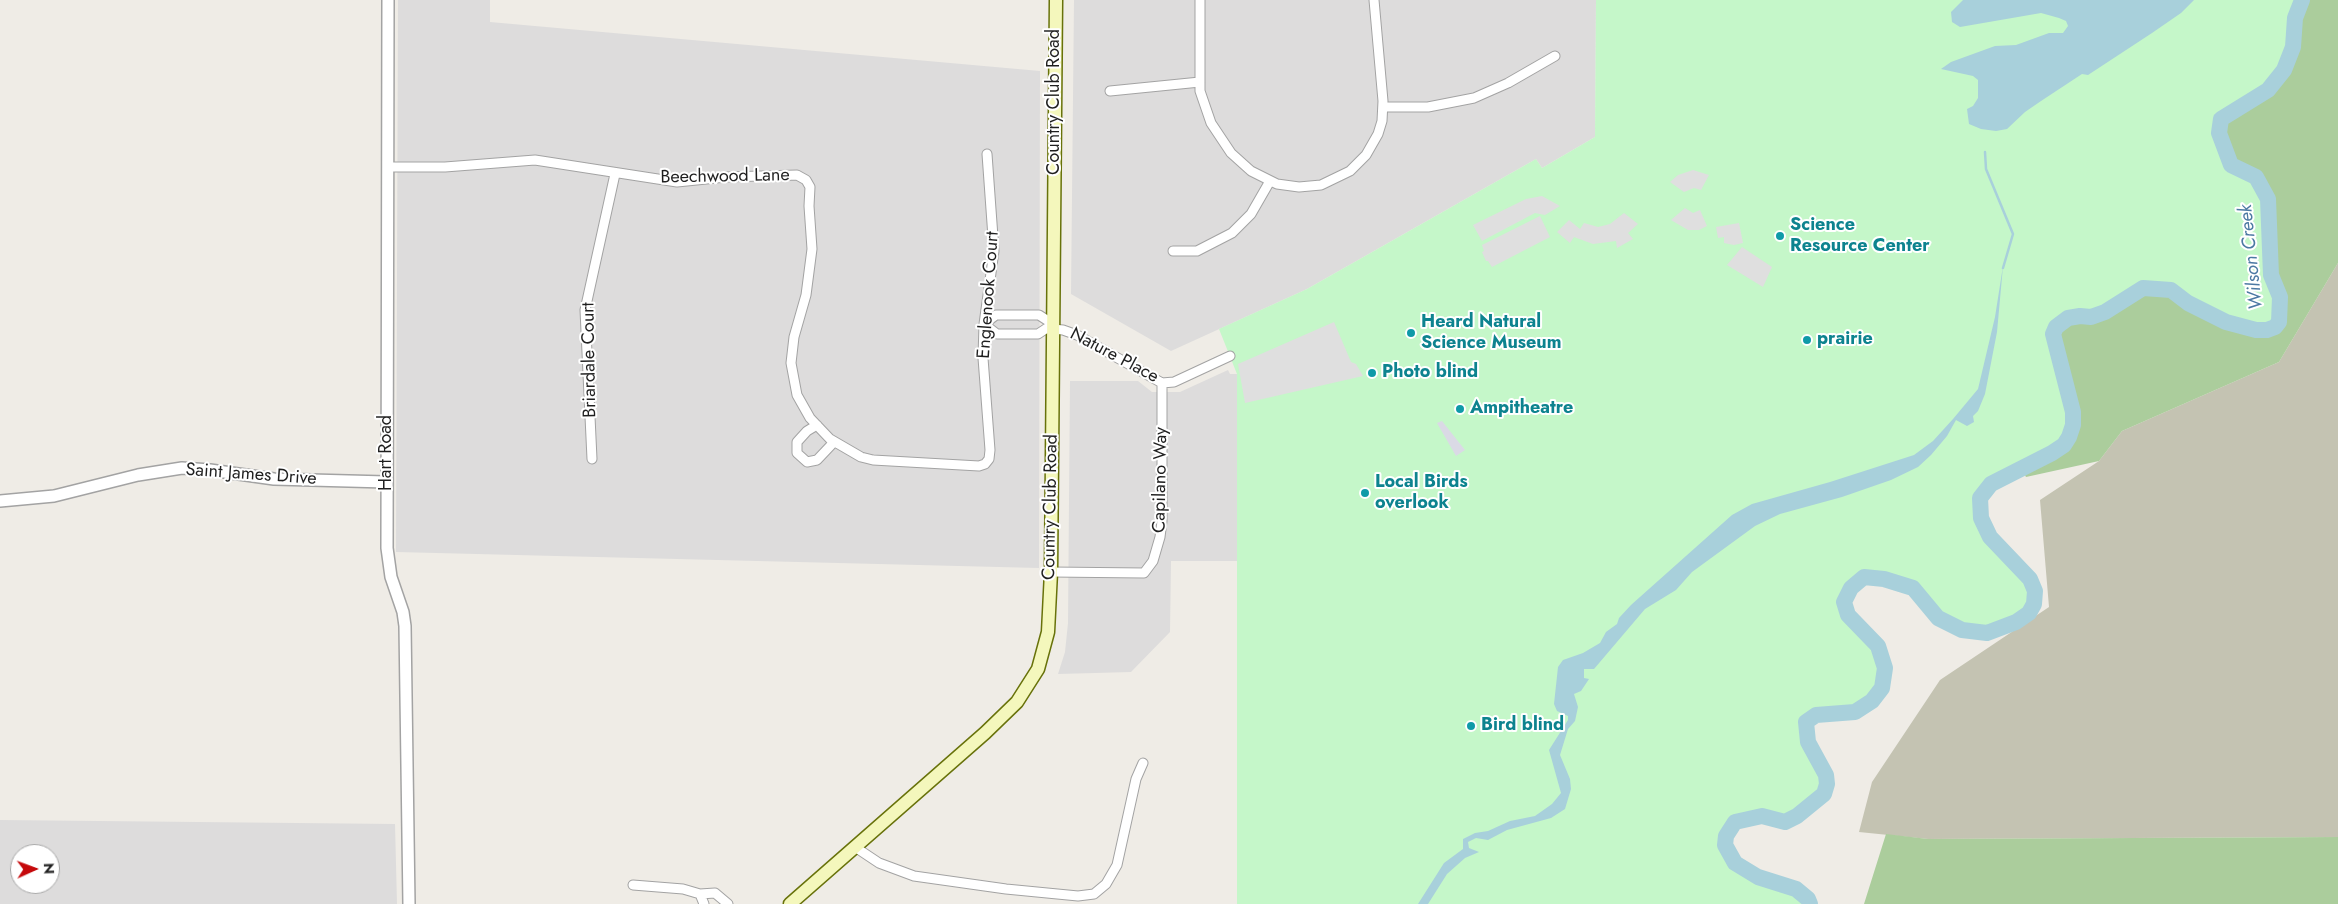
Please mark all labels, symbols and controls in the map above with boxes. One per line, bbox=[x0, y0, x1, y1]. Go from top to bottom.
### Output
street label: Country Club Road bbox=[1044, 29, 1066, 175]
street label: Beechwood Lane bbox=[660, 165, 790, 189]
water label: Wilson Creek bbox=[2235, 203, 2269, 311]
place label: Science Resource Center bbox=[1790, 215, 1930, 258]
marker: Science Resource Center bbox=[1774, 230, 1786, 242]
street label: Englenook Court bbox=[974, 231, 1004, 359]
street label: Briardale Court bbox=[578, 302, 602, 418]
place label: Heard Natural Science Museum bbox=[1421, 312, 1561, 354]
street label: Nature Place bbox=[1066, 324, 1162, 388]
marker: Heard Natural Science Museum bbox=[1405, 327, 1417, 339]
place label: prairie bbox=[1817, 329, 1873, 351]
marker: prairie bbox=[1801, 334, 1813, 346]
place label: Photo blind bbox=[1382, 362, 1478, 384]
marker: Photo blind bbox=[1366, 367, 1378, 379]
place label: Ampitheatre bbox=[1470, 398, 1573, 420]
marker: Ampitheatre bbox=[1454, 403, 1466, 415]
street label: Hart Road bbox=[376, 415, 398, 491]
street label: Capilano Way bbox=[1149, 427, 1173, 533]
street label: Country Club Road bbox=[1039, 434, 1063, 580]
street label: Saint James Drive bbox=[185, 460, 317, 490]
place label: Local Birds overlook bbox=[1375, 472, 1468, 514]
marker: Local Birds overlook bbox=[1359, 487, 1371, 499]
place label: Bird blind bbox=[1481, 715, 1564, 737]
marker: Bird blind bbox=[1465, 720, 1477, 732]
north arrow bbox=[10, 844, 60, 894]
text: N bbox=[39, 863, 59, 874]

